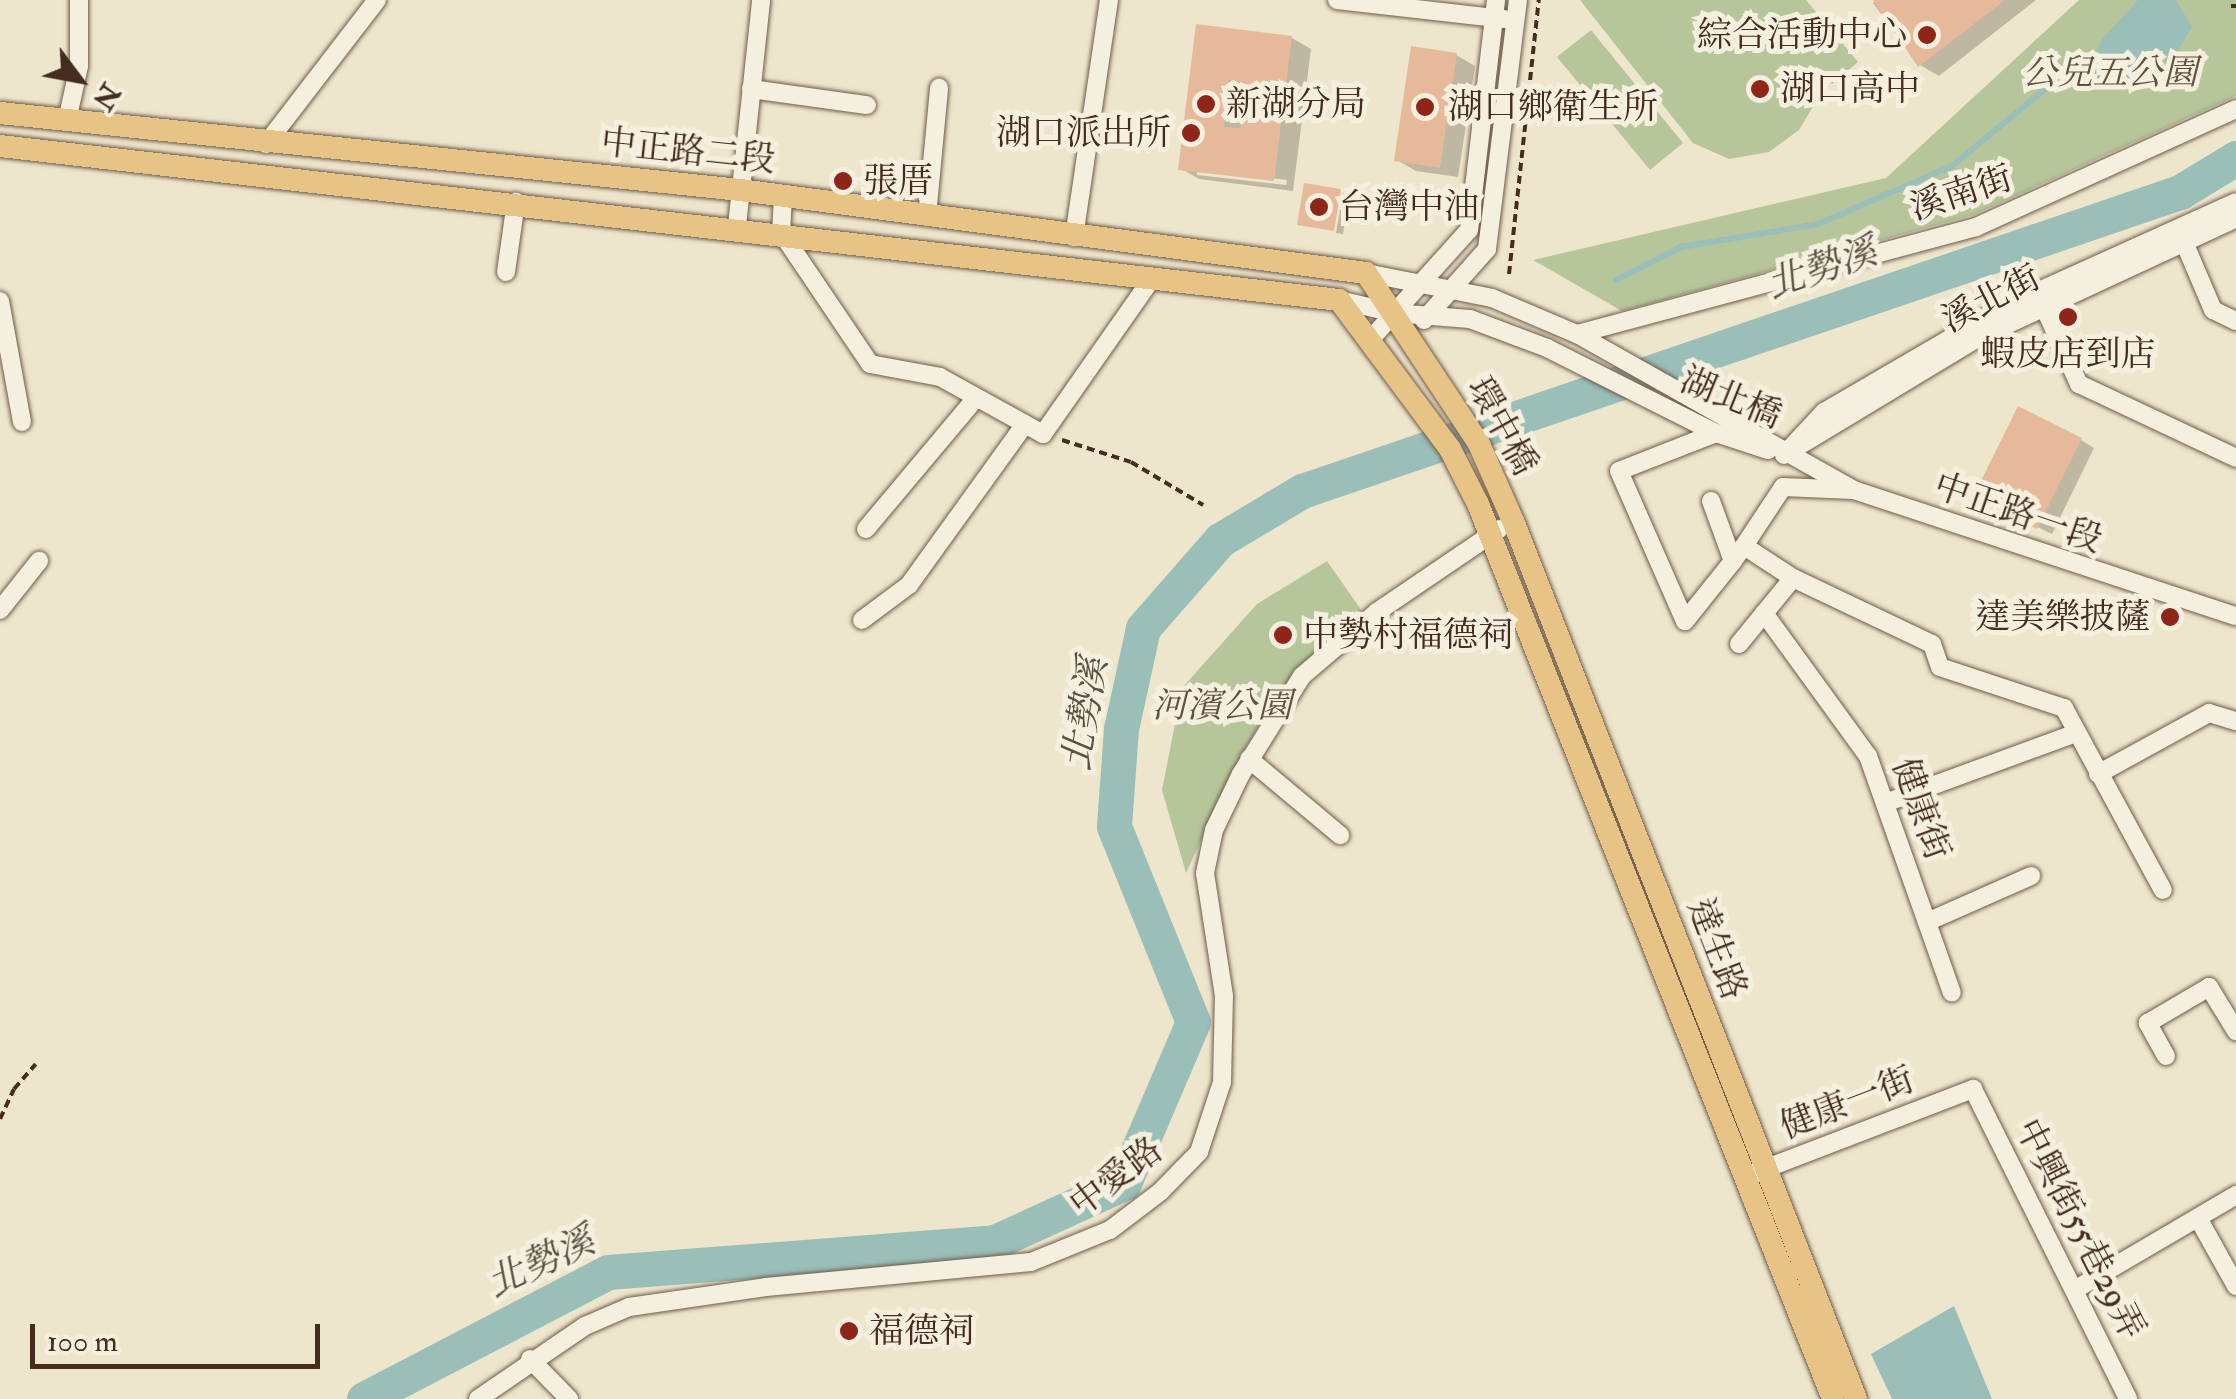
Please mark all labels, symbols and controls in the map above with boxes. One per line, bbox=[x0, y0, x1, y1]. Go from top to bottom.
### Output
place label: 綜合活動中心 bbox=[1697, 14, 1907, 56]
marker: 綜合活動中心 bbox=[1916, 24, 1938, 46]
north arrow bbox=[30, 30, 130, 130]
park label: 公兒五公園 bbox=[2023, 52, 2197, 94]
place label: 湖口高中 bbox=[1780, 68, 1920, 110]
text: N bbox=[84, 76, 127, 116]
marker: 湖口高中 bbox=[1749, 78, 1771, 100]
place label: 新湖分局 bbox=[1226, 83, 1366, 125]
place label: 湖口鄉衛生所 bbox=[1448, 86, 1658, 128]
marker: 新湖分局 bbox=[1195, 93, 1217, 115]
marker: 湖口鄉衛生所 bbox=[1412, 94, 1438, 120]
place label: 湖口派出所 bbox=[996, 112, 1171, 154]
street label: 中正路二段 bbox=[599, 121, 777, 181]
marker: 湖口派出所 bbox=[1180, 122, 1202, 144]
street label: 溪南街 bbox=[1905, 157, 2017, 229]
place label: 張厝 bbox=[863, 160, 933, 202]
marker: 張厝 bbox=[832, 170, 854, 192]
place label: 台灣中油 bbox=[1339, 186, 1479, 228]
marker: 台灣中油 bbox=[1308, 196, 1330, 218]
water label: 北勢溪 bbox=[1761, 229, 1883, 309]
street label: 溪北街 bbox=[1935, 256, 2047, 342]
marker: 蝦皮店到店 bbox=[2057, 306, 2079, 328]
place label: 蝦皮店到店 bbox=[1981, 333, 2155, 375]
street label: 湖北橋 bbox=[1674, 359, 1788, 437]
street label: 環中橋 bbox=[1458, 370, 1546, 482]
street label: 中正路一段 bbox=[1928, 465, 2108, 561]
place label: 達美樂披薩 bbox=[1975, 596, 2150, 638]
marker: 達美樂披薩 bbox=[2159, 606, 2181, 628]
place label: 中勢村福德祠 bbox=[1303, 614, 1513, 656]
marker: 中勢村福德祠 bbox=[1272, 624, 1294, 646]
water label: 北勢溪 bbox=[1055, 654, 1117, 774]
park label: 河濱公園 bbox=[1152, 685, 1292, 727]
street label: 健康街 bbox=[1883, 752, 1959, 866]
street label: 達生路 bbox=[1679, 892, 1755, 1006]
street label: 健康一街 bbox=[1774, 1058, 1920, 1148]
street label: 中興街55巷29弄 bbox=[2006, 1112, 2154, 1346]
street label: 中愛路 bbox=[1061, 1129, 1171, 1225]
water label: 北勢溪 bbox=[480, 1218, 602, 1308]
scale bar bbox=[35, 1304, 325, 1366]
place label: 福德祠 bbox=[869, 1310, 974, 1352]
marker: 福德祠 bbox=[838, 1320, 860, 1342]
text: 100 m bbox=[47, 1323, 118, 1360]

